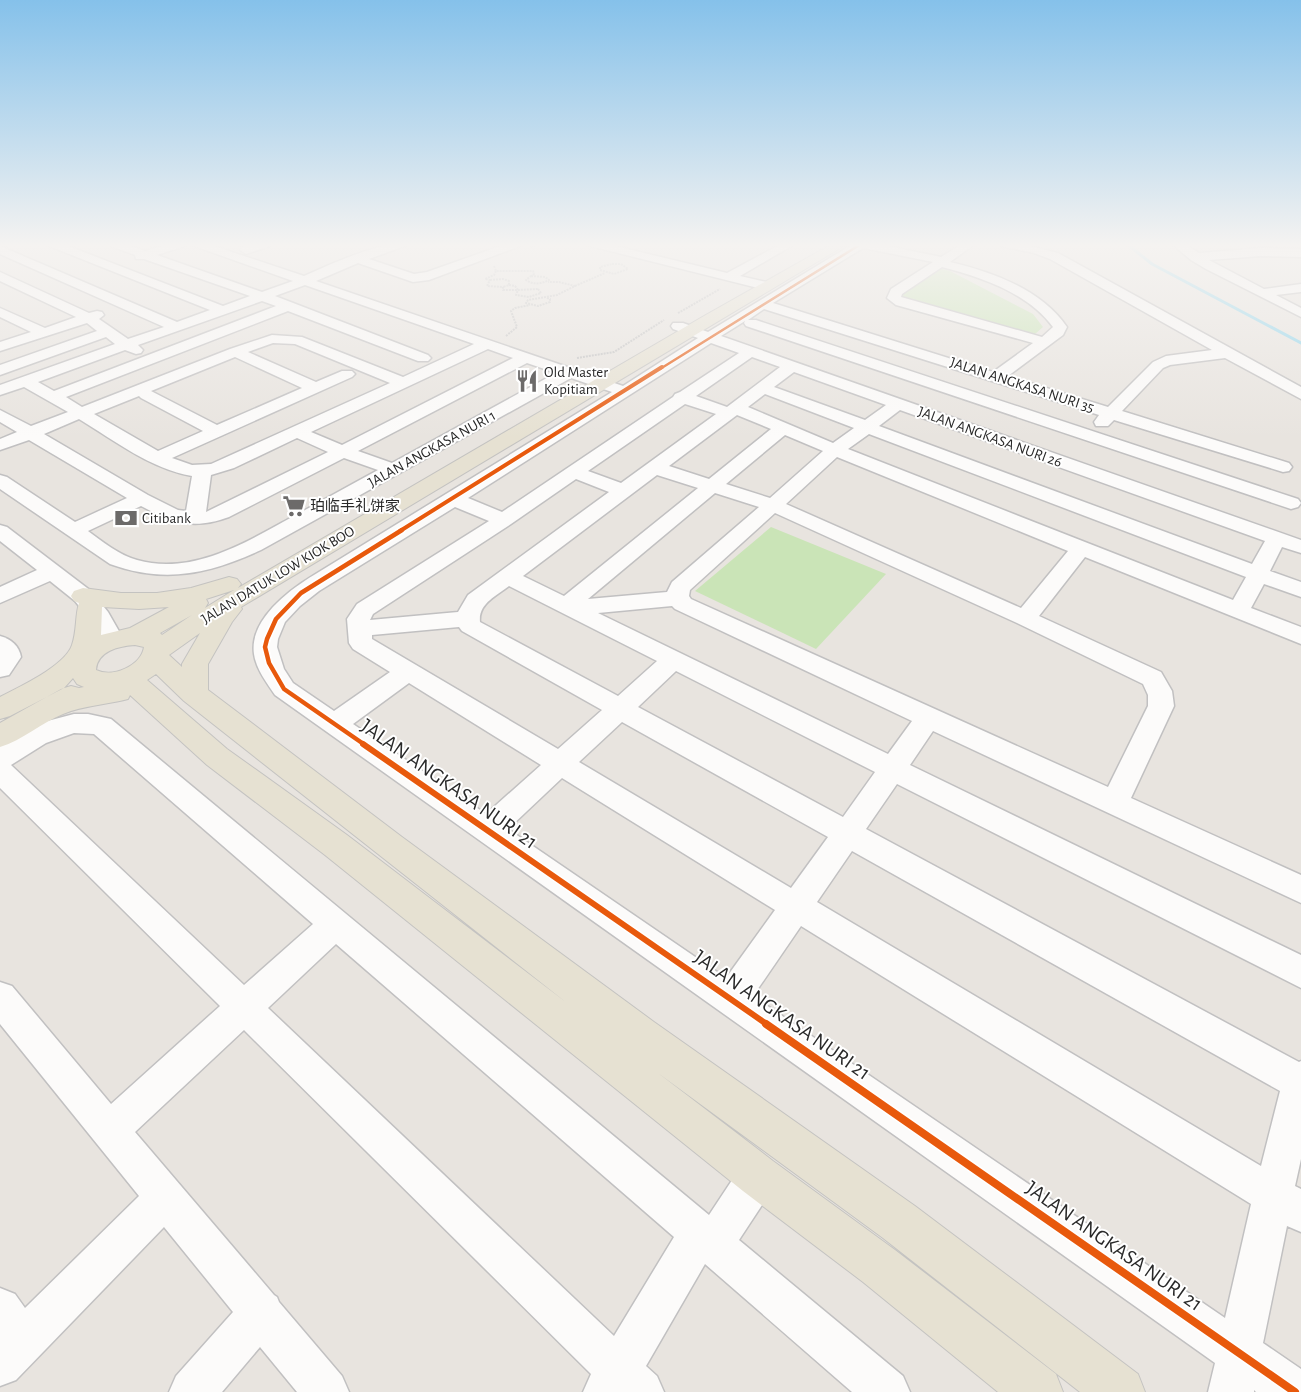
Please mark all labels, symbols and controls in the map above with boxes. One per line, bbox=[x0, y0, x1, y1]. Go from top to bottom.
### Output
street label: JALAN ANGKASA NURI 35 bbox=[948, 355, 1096, 415]
place label: Old Master Kopitiam bbox=[544, 365, 608, 397]
restaurant icon: Old Master Kopitiam bbox=[514, 368, 540, 394]
street label: JALAN ANGKASA NURI 26 bbox=[916, 404, 1064, 470]
street label: JALAN ANGKASA NURI 1 bbox=[366, 408, 498, 490]
supermarket icon: 珀临手礼饼家 bbox=[281, 493, 307, 519]
place label: 珀临手礼饼家 bbox=[310, 497, 400, 514]
bank icon: Citibank bbox=[113, 505, 139, 531]
place label: Citibank bbox=[142, 511, 191, 526]
street label: JALAN DATUK LOW KIOK BOO bbox=[199, 523, 357, 627]
street label: JALAN ANGKASA NURI 21 bbox=[357, 715, 541, 853]
street label: JALAN ANGKASA NURI 21 bbox=[690, 946, 874, 1084]
street label: JALAN ANGKASA NURI 21 bbox=[1022, 1177, 1206, 1315]

